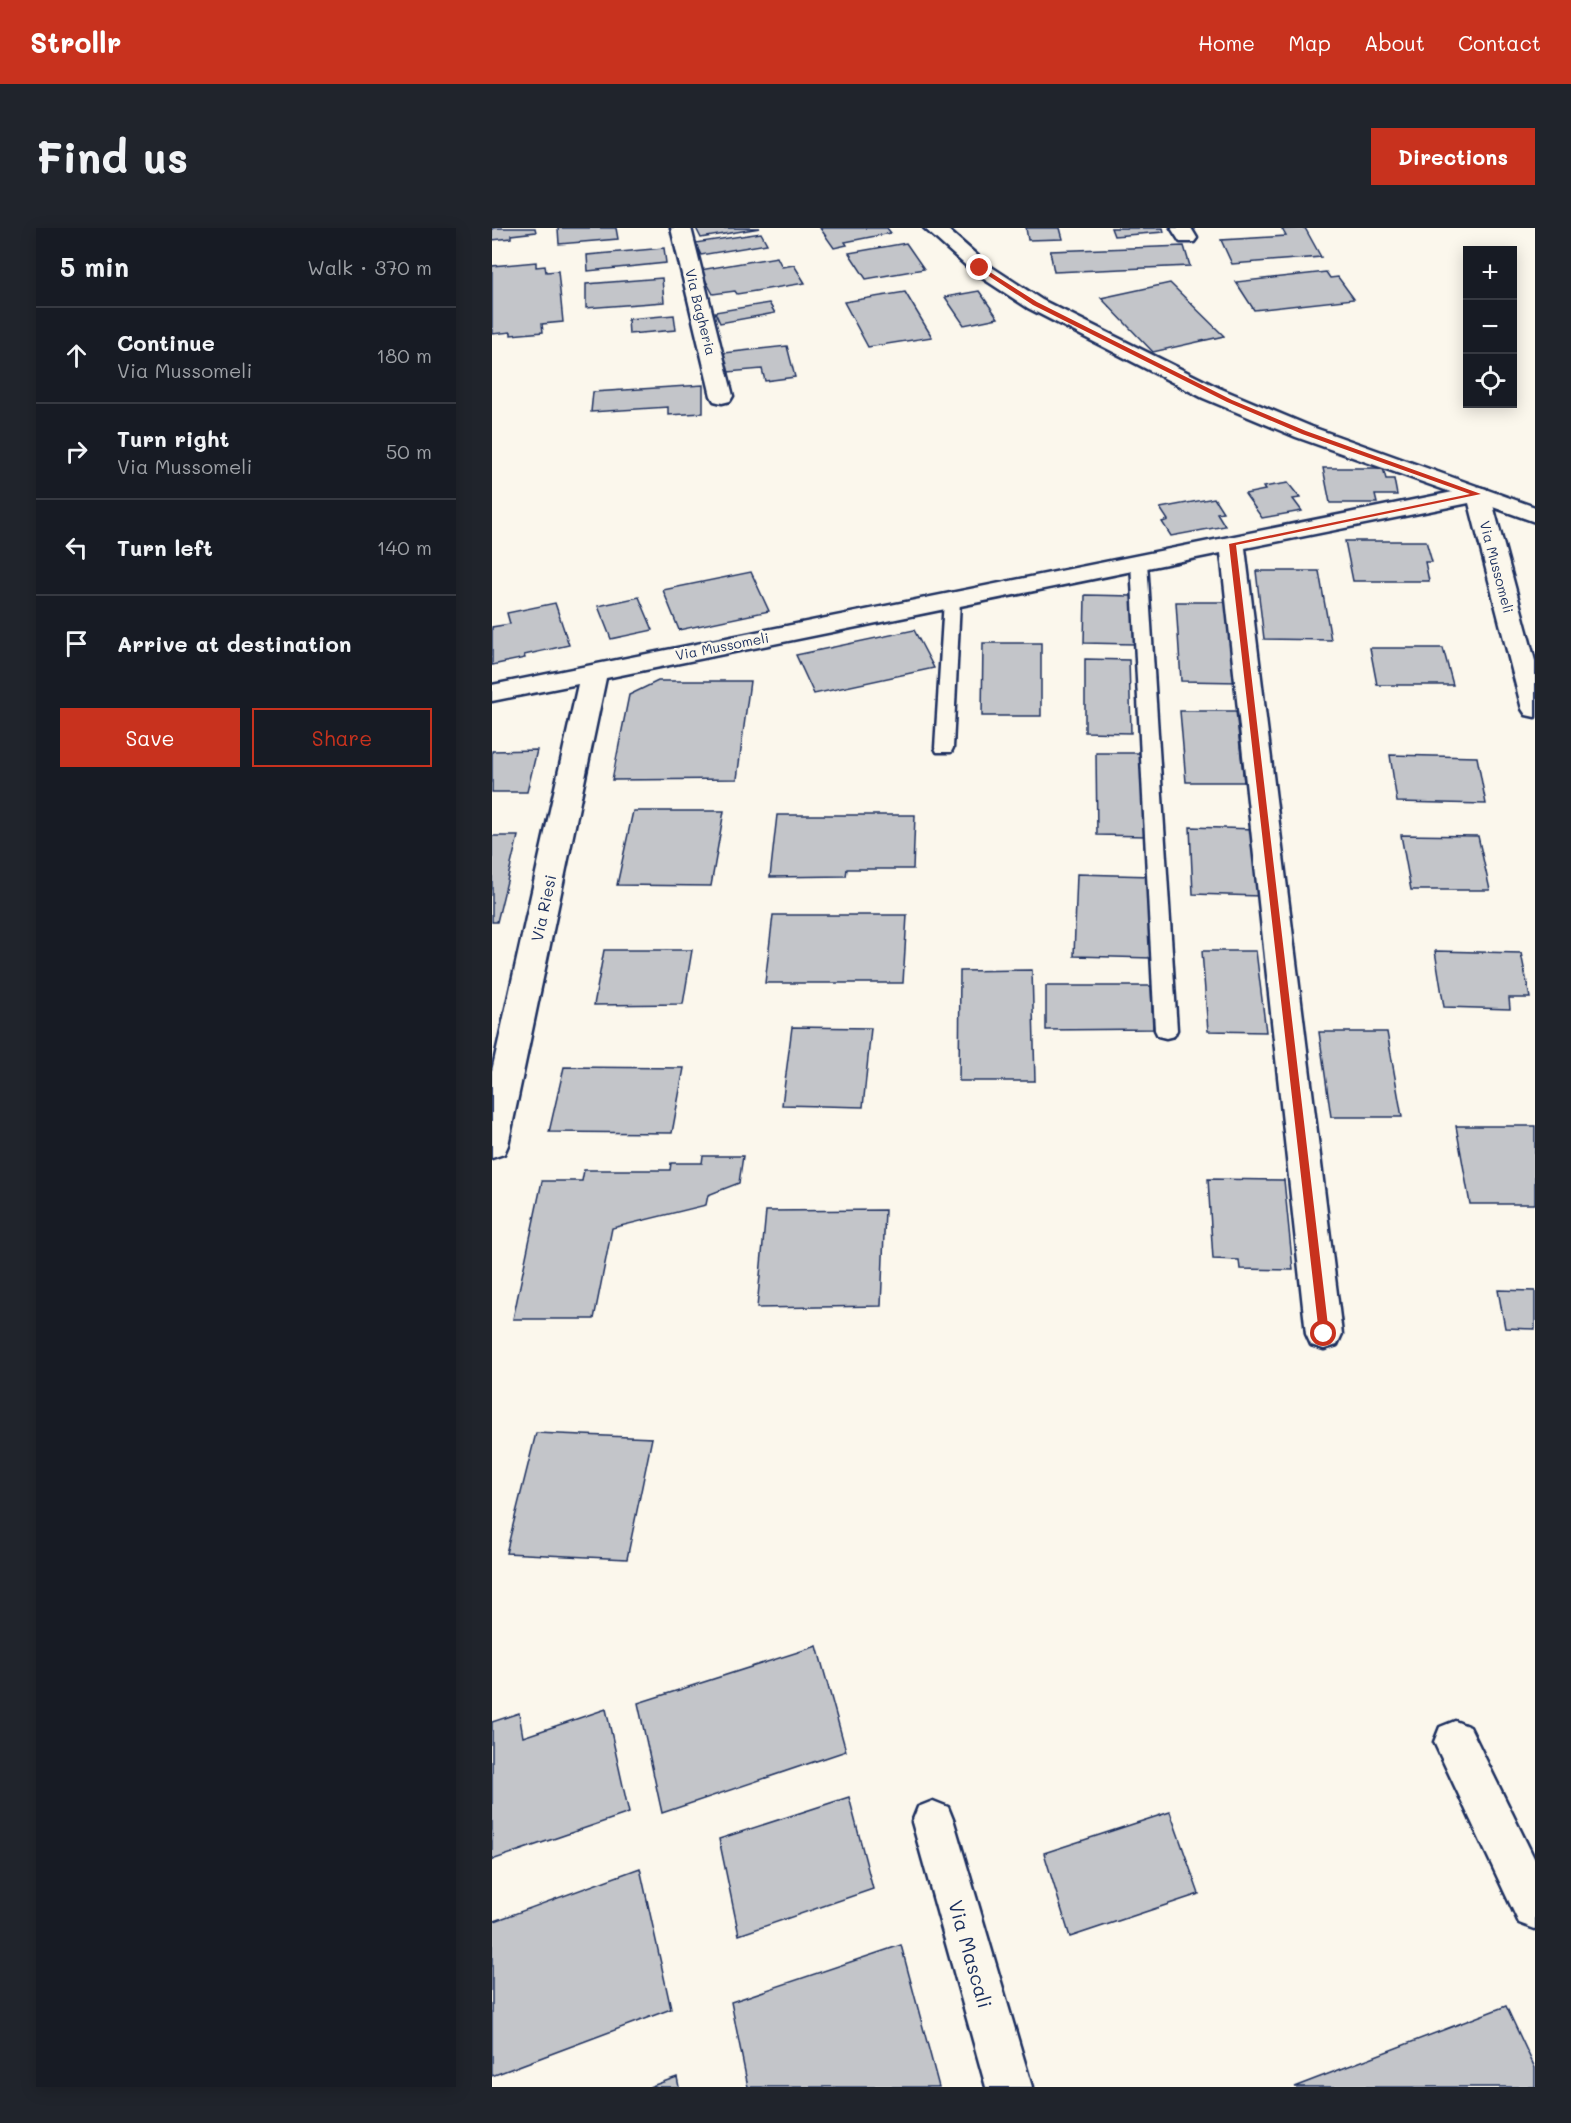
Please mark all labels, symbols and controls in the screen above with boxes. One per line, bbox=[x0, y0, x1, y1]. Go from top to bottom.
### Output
text: Strollr bbox=[30, 24, 121, 60]
text: Home bbox=[1198, 29, 1255, 56]
text: Map bbox=[1288, 29, 1331, 56]
text: About bbox=[1364, 29, 1425, 56]
text: Contact bbox=[1458, 29, 1541, 56]
button: Directions bbox=[1371, 128, 1535, 185]
text: Find us bbox=[36, 129, 188, 184]
map controls bbox=[1463, 246, 1517, 408]
button: + bbox=[1463, 246, 1517, 300]
text: 5 min bbox=[60, 250, 129, 284]
text: Walk · 370 m bbox=[307, 254, 432, 280]
route end bbox=[966, 254, 992, 280]
street label: Via Bagheria bbox=[681, 267, 721, 357]
button: − bbox=[1463, 300, 1517, 354]
text: Continue bbox=[117, 328, 215, 357]
icon: ahead bbox=[60, 339, 93, 372]
text: 180 m bbox=[376, 342, 432, 368]
button: locate bbox=[1463, 354, 1517, 408]
text: Via Mussomeli bbox=[117, 357, 252, 383]
text: Turn right bbox=[117, 424, 229, 453]
icon: right bbox=[60, 435, 93, 468]
text: 50 m bbox=[386, 438, 432, 464]
text: Via Mussomeli bbox=[117, 453, 252, 479]
street label: Via Mussomeli bbox=[1476, 519, 1518, 615]
icon: left bbox=[60, 531, 93, 564]
text: Turn left bbox=[117, 533, 213, 562]
text: 140 m bbox=[377, 534, 432, 560]
icon: arrive bbox=[60, 627, 93, 660]
street label: Via Mussomeli bbox=[674, 628, 770, 664]
text: Arrive at destination bbox=[117, 629, 352, 658]
button: Save bbox=[60, 708, 240, 767]
button: Share bbox=[252, 708, 432, 767]
street label: Via Riesi bbox=[526, 873, 560, 943]
route start bbox=[1310, 1320, 1336, 1346]
street label: Via Mascali bbox=[943, 1897, 999, 2011]

